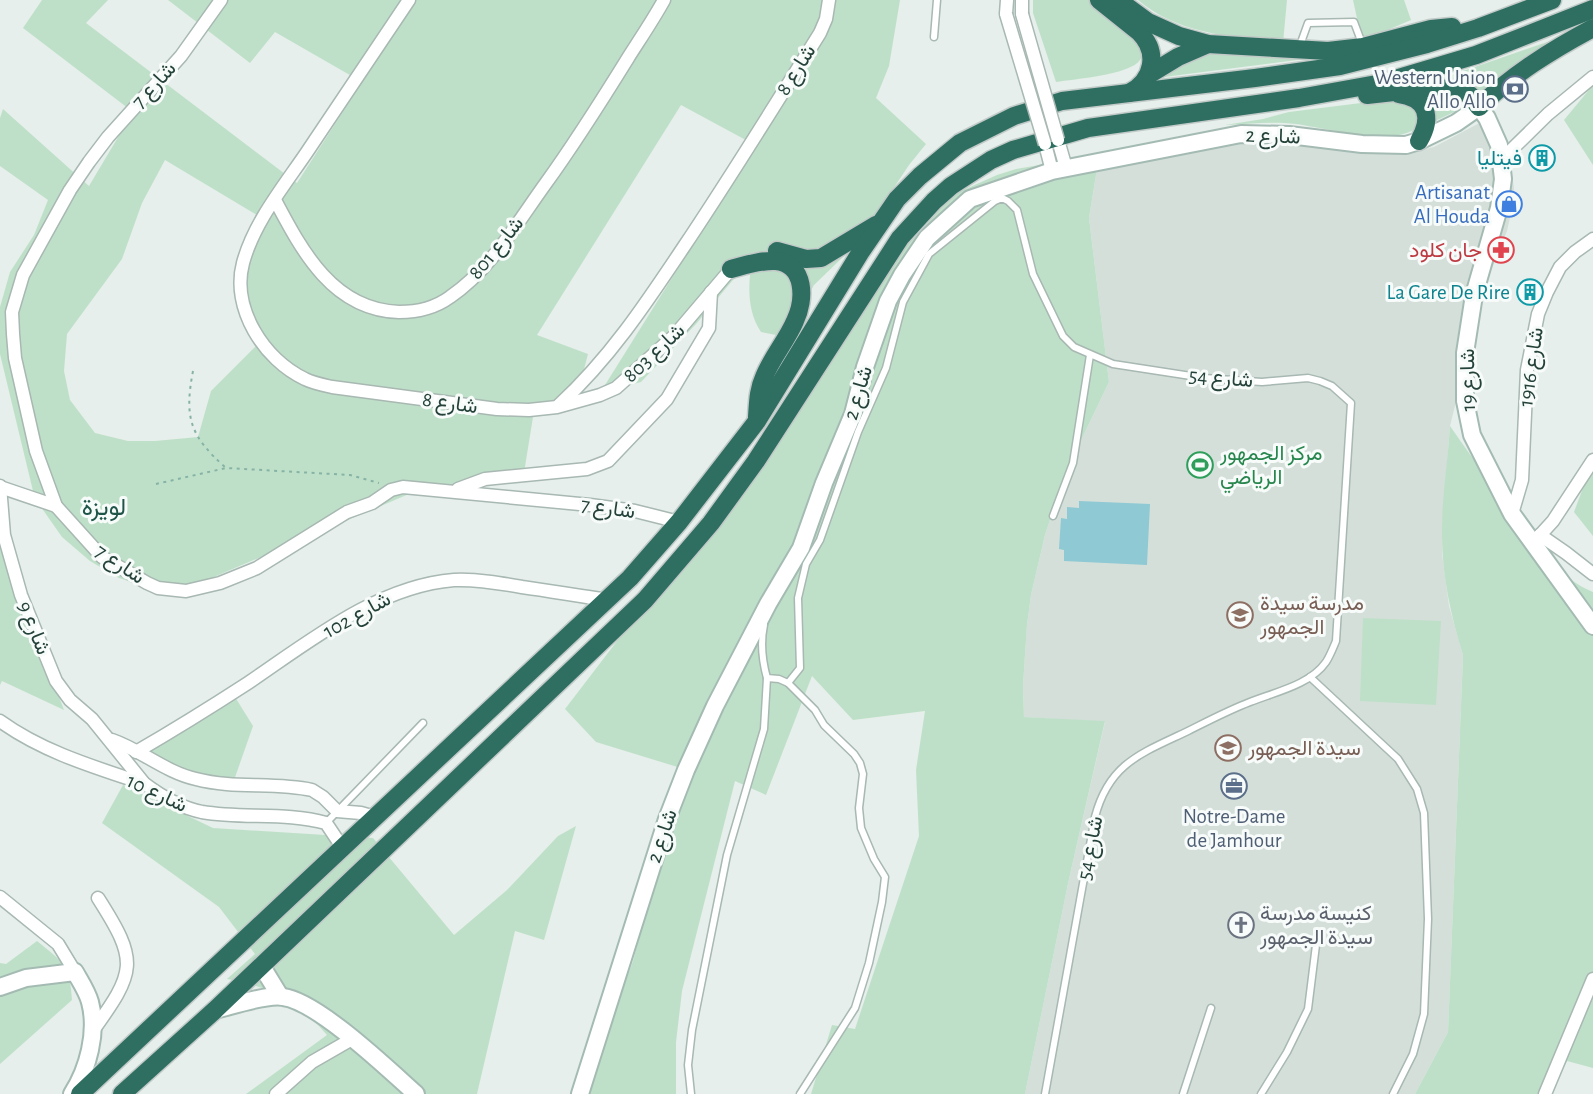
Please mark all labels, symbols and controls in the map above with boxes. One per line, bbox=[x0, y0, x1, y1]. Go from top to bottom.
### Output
street label: شارع 8 bbox=[772, 41, 822, 101]
street label: شارع 7 bbox=[128, 58, 182, 114]
place label: Western Union Allo Allo bbox=[1374, 67, 1496, 112]
bank icon: Western Union Allo Allo bbox=[1500, 74, 1530, 104]
street label: شارع 2 bbox=[1245, 125, 1301, 150]
building icon: فيتليا bbox=[1527, 143, 1557, 173]
place label: فيتليا bbox=[1477, 148, 1522, 170]
place label: Artisanat Al Houda bbox=[1414, 182, 1490, 227]
shop icon: Artisanat Al Houda bbox=[1494, 189, 1524, 219]
street label: شارع 801 bbox=[465, 213, 530, 285]
pharmacy icon: جان كلود bbox=[1486, 235, 1516, 265]
place label: جان كلود bbox=[1409, 240, 1482, 263]
building icon: La Gare De Rire bbox=[1515, 277, 1545, 307]
place label: La Gare De Rire bbox=[1386, 282, 1510, 303]
street label: شارع 803 bbox=[619, 320, 691, 389]
street label: شارع 1916 bbox=[1515, 326, 1550, 408]
street label: شارع 19 bbox=[1457, 348, 1482, 412]
street label: شارع 2 bbox=[840, 364, 879, 423]
street label: شارع 54 bbox=[1188, 365, 1254, 394]
street label: شارع 8 bbox=[421, 389, 479, 420]
place label: مركز الجمهور الرياضي bbox=[1219, 443, 1323, 494]
sports icon: مركز الجمهور الرياضي bbox=[1185, 450, 1215, 480]
street label: شارع 7 bbox=[579, 494, 636, 525]
district label: لويزة bbox=[82, 496, 126, 522]
street label: شارع 7 bbox=[90, 540, 148, 590]
street label: شارع 102 bbox=[320, 588, 396, 645]
place label: مدرسة سيدة الجمهور bbox=[1259, 593, 1364, 640]
street label: شارع 9 bbox=[11, 598, 54, 659]
school or university icon: مدرسة سيدة الجمهور bbox=[1225, 600, 1255, 630]
school or university icon: سيدة الجمهور bbox=[1213, 733, 1243, 763]
place label: سيدة الجمهور bbox=[1247, 738, 1361, 761]
street label: شارع 10 bbox=[122, 770, 190, 819]
office icon: Notre-Dame de Jamhour bbox=[1219, 771, 1249, 801]
street label: شارع 2 bbox=[643, 806, 684, 867]
place label: Notre-Dame de Jamhour bbox=[1183, 806, 1285, 851]
street label: شارع 54 bbox=[1074, 814, 1109, 882]
place label: كنيسة مدرسة سيدة الجمهور bbox=[1259, 903, 1373, 950]
church icon: كنيسة مدرسة سيدة الجمهور bbox=[1226, 910, 1256, 940]

